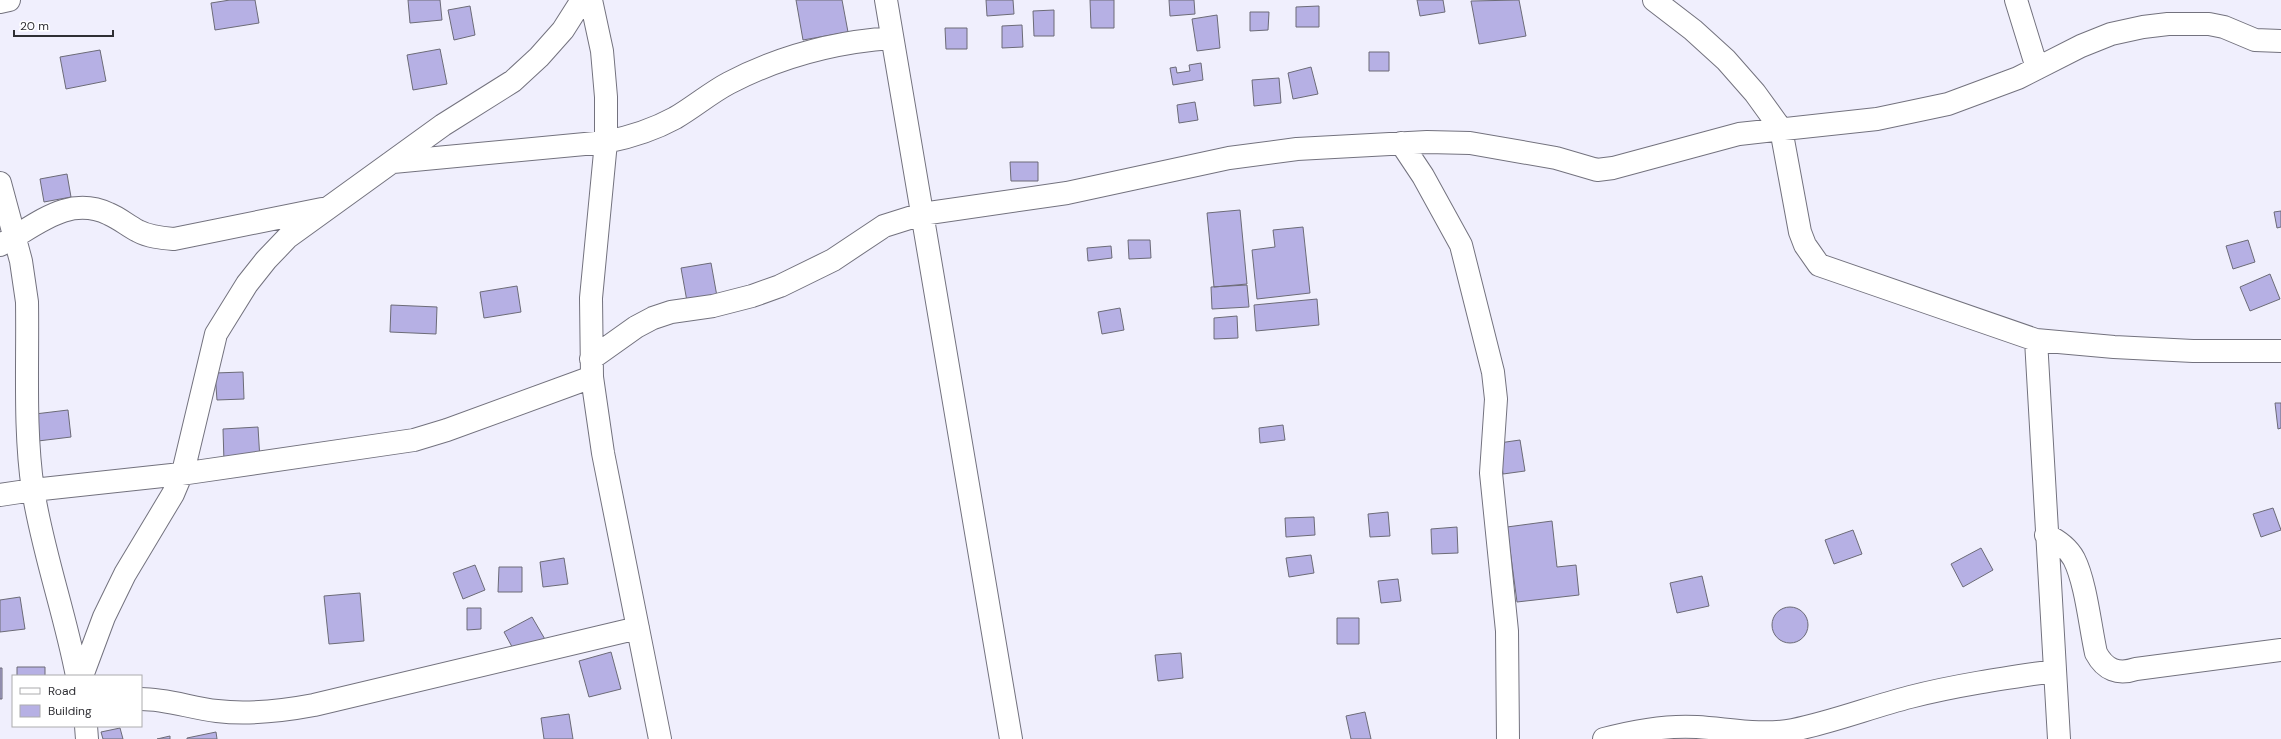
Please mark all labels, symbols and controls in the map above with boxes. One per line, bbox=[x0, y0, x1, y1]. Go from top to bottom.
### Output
scale bar bbox=[14, 12, 113, 38]
text: 20 m bbox=[20, 18, 49, 34]
legend bbox=[12, 675, 142, 727]
text: Road bbox=[48, 683, 76, 699]
text: Building bbox=[48, 703, 92, 719]

